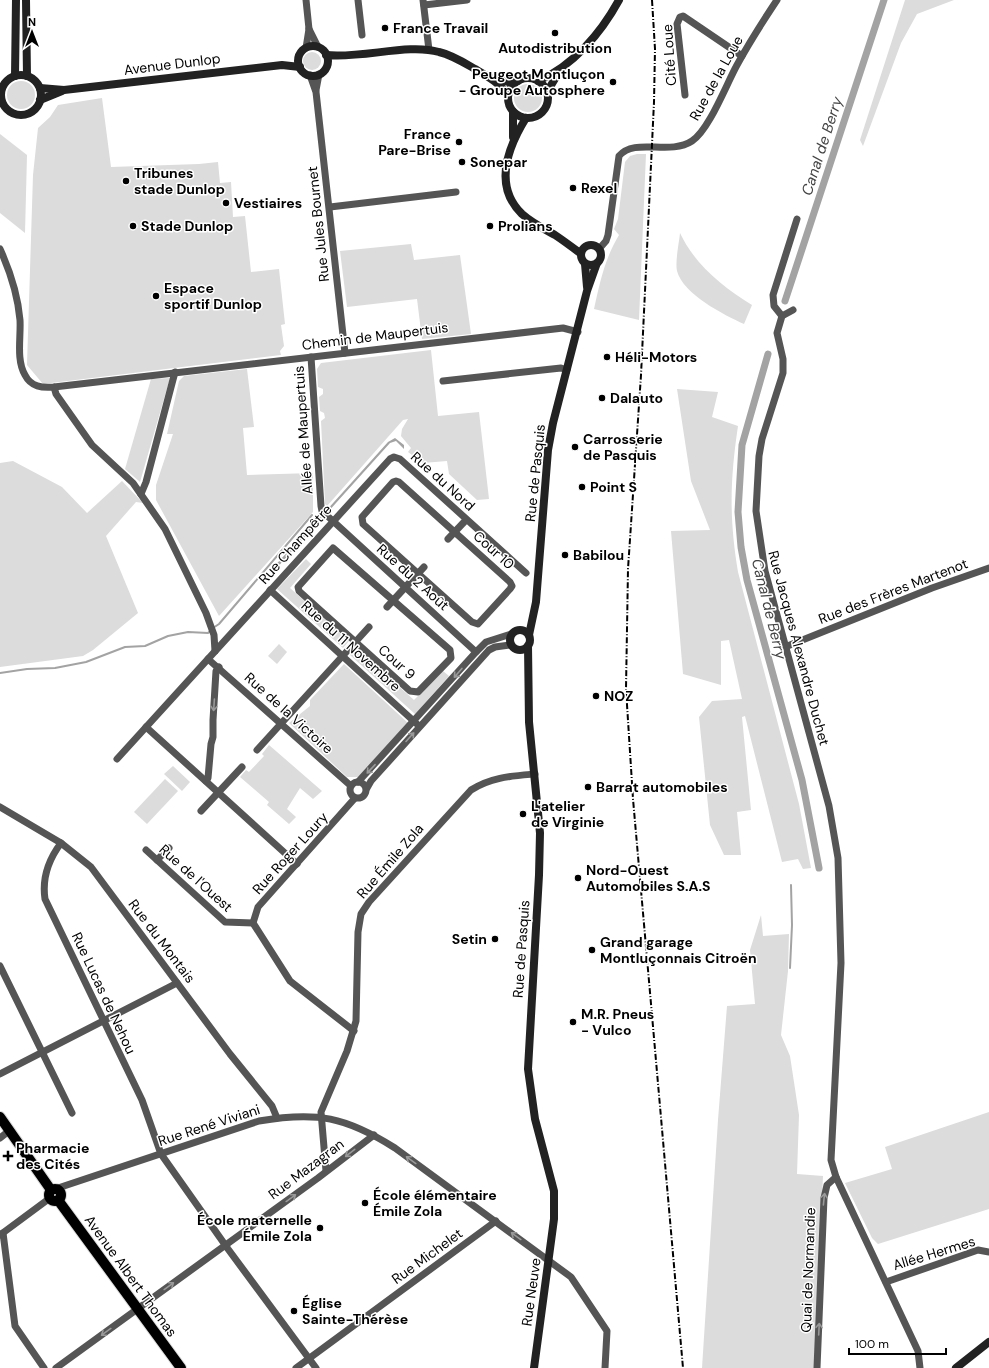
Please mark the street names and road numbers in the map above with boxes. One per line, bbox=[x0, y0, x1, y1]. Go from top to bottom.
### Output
street label: Cité Loue bbox=[658, 24, 680, 86]
street label: Rue de la Loue bbox=[685, 32, 747, 124]
street label: Avenue Dunlop bbox=[123, 49, 222, 79]
street label: Rue Jules Bournet bbox=[303, 165, 333, 283]
street label: Chemin de Maupertuis bbox=[301, 318, 449, 354]
street label: Allée de Maupertuis bbox=[290, 365, 316, 495]
street label: Rue de Pasquis bbox=[521, 423, 549, 523]
street label: Rue du Nord bbox=[407, 447, 479, 515]
street label: Rue Champêtre bbox=[255, 500, 336, 588]
street label: Cour 10 bbox=[470, 527, 518, 573]
street label: Rue du 2 Août bbox=[373, 540, 453, 614]
street label: Rue Jacques Alexandre Duchet bbox=[764, 549, 834, 747]
street label: Rue des Frères Martenot bbox=[816, 554, 970, 628]
street label: Rue du 11 Novembre bbox=[298, 597, 405, 695]
street label: Cour 9 bbox=[375, 641, 420, 684]
street label: Rue de la Victoire bbox=[241, 668, 337, 758]
street label: Rue Roger Loury bbox=[248, 808, 332, 898]
street label: Rue Émile Zola bbox=[353, 820, 427, 902]
street label: Rue de l'Ouest bbox=[155, 840, 237, 916]
street label: Rue du Montais bbox=[125, 896, 199, 986]
street label: Rue de Pasquis bbox=[509, 899, 533, 999]
street label: Rue Lucas de Nehou bbox=[68, 929, 140, 1057]
street label: Rue René Viviani bbox=[156, 1100, 262, 1150]
street label: Rue Mazagran bbox=[265, 1135, 347, 1203]
street label: Quai de Normandie bbox=[797, 1207, 819, 1333]
street label: Avenue Albert Thomas bbox=[81, 1212, 181, 1340]
street label: Rue Michelet bbox=[388, 1224, 466, 1288]
street label: Allée Hermes bbox=[891, 1232, 977, 1274]
street label: Rue Neuve bbox=[517, 1257, 545, 1327]

